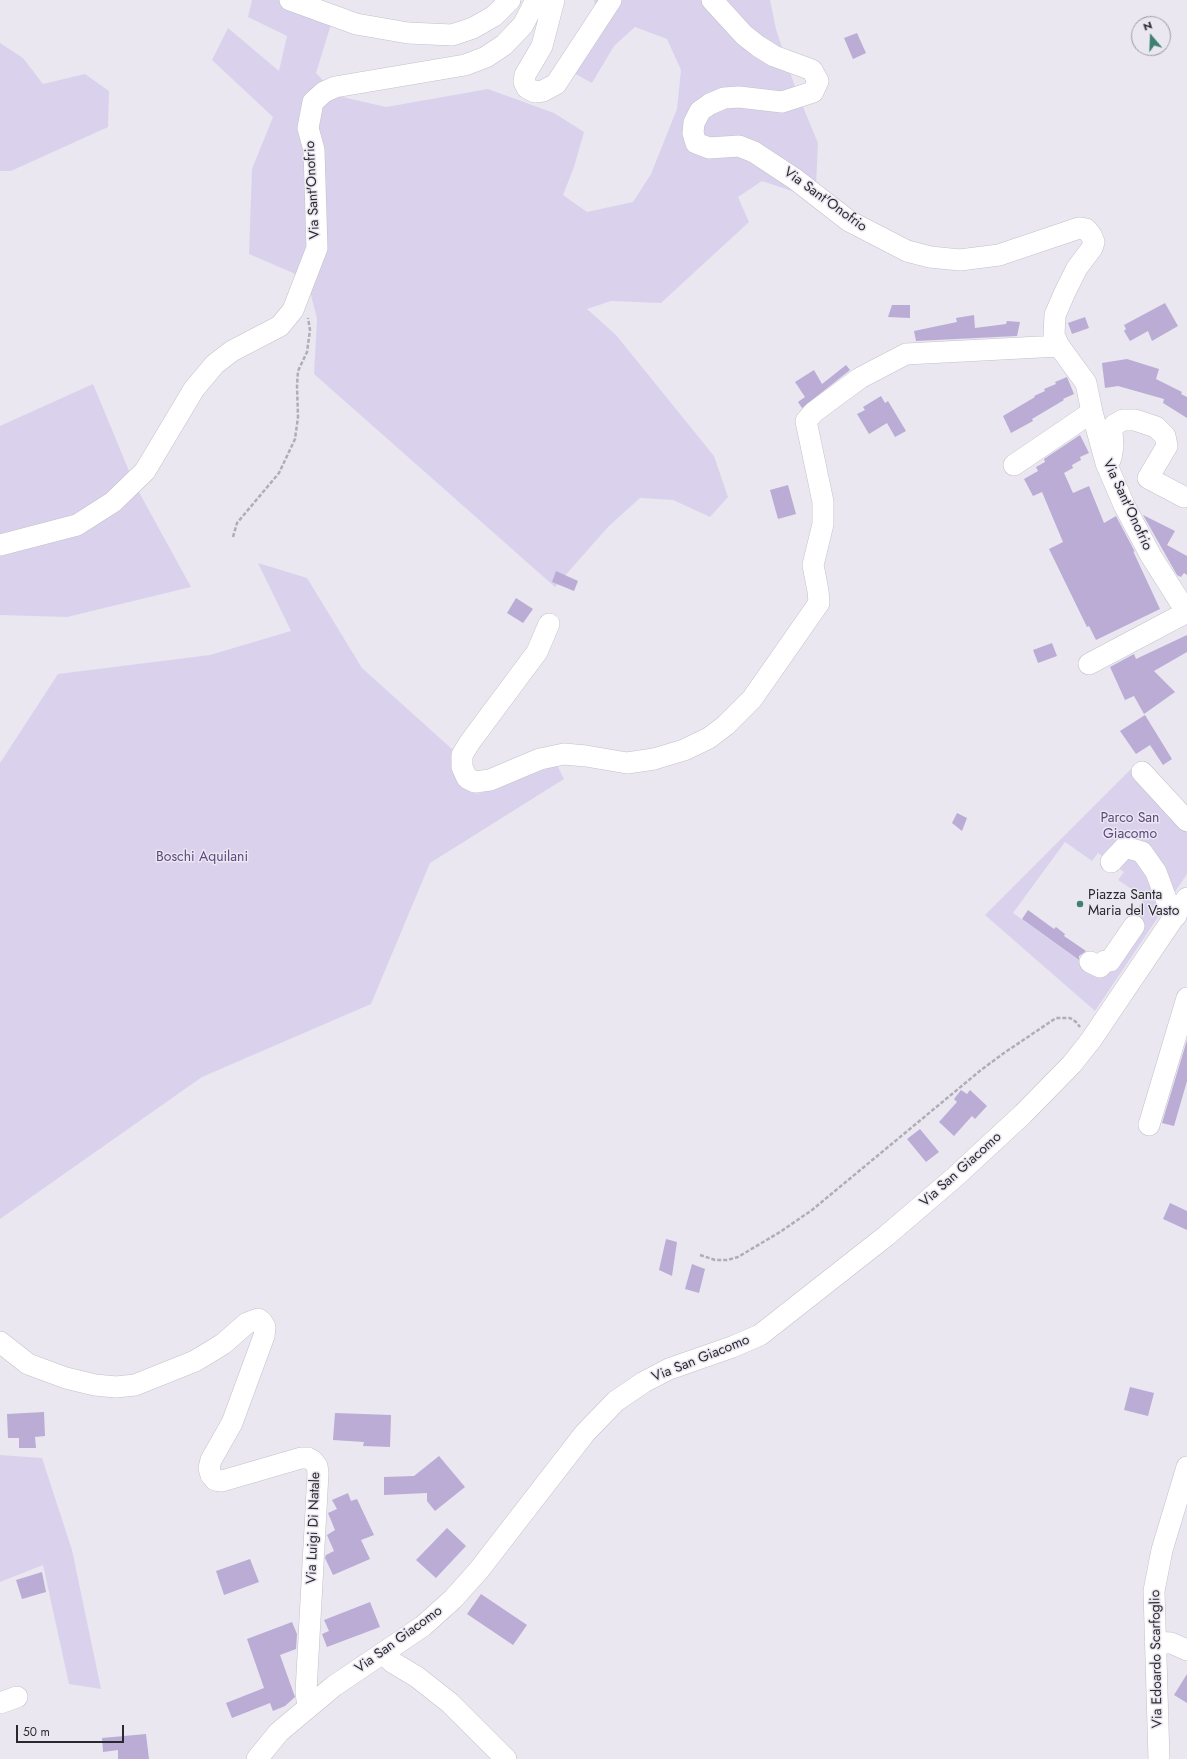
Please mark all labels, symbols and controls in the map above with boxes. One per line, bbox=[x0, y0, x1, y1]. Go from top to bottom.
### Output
north arrow bbox=[1131, 16, 1171, 56]
text: N bbox=[1141, 17, 1154, 35]
street label: Via Sant'Onofrio bbox=[302, 140, 324, 240]
street label: Via Sant'Onofrio bbox=[780, 164, 870, 236]
street label: Via Sant'Onofrio bbox=[1099, 457, 1155, 553]
park label: Parco San Giacomo bbox=[1101, 811, 1159, 844]
park label: Boschi Aquilani bbox=[156, 850, 248, 866]
place label: Piazza Santa Maria del Vasto bbox=[1088, 888, 1179, 920]
marker: Piazza Santa Maria del Vasto bbox=[1075, 899, 1085, 909]
street label: Via San Giacomo bbox=[917, 1129, 1005, 1211]
street label: Via San Giacomo bbox=[650, 1332, 752, 1386]
street label: Via Luigi Di Natale bbox=[304, 1472, 324, 1584]
street label: Via Edoardo Scarfoglio bbox=[1147, 1590, 1167, 1728]
street label: Via San Giacomo bbox=[352, 1603, 446, 1677]
scale bar bbox=[18, 1717, 126, 1743]
text: 50 m bbox=[23, 1723, 50, 1741]

